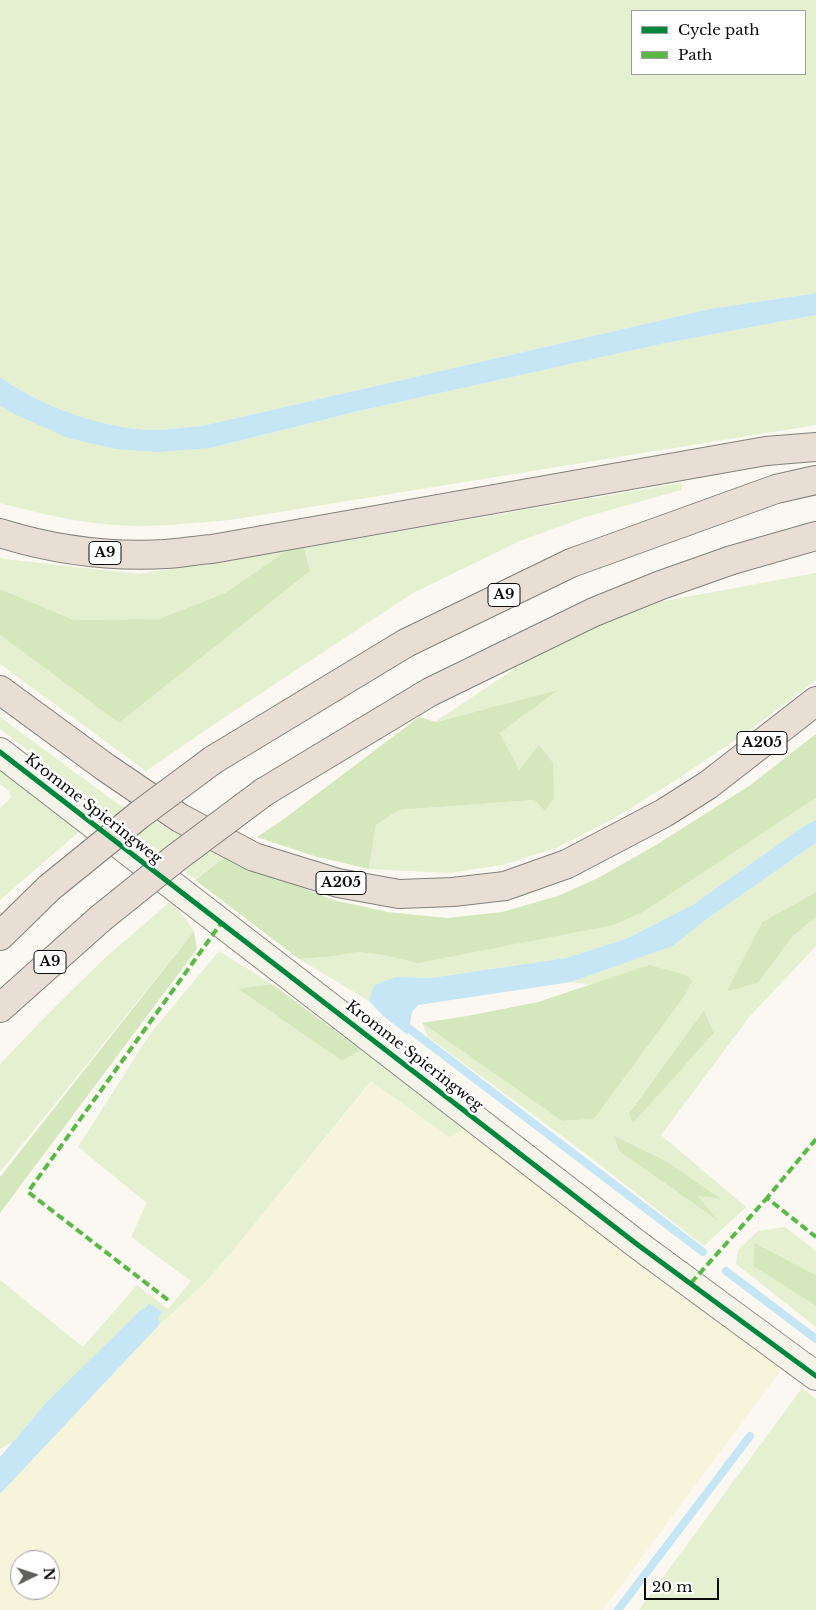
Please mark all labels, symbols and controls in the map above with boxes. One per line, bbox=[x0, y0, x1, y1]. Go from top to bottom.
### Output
legend bbox=[631, 10, 806, 75]
text: Cycle path bbox=[678, 20, 760, 39]
text: Path bbox=[678, 45, 712, 64]
road number: A9 bbox=[89, 542, 121, 564]
road number: A9 bbox=[488, 584, 520, 606]
road number: A205 bbox=[737, 731, 787, 754]
street label: Kromme Spieringweg bbox=[21, 750, 165, 868]
road number: A205 bbox=[316, 871, 366, 894]
road number: A9 bbox=[34, 950, 66, 974]
street label: Kromme Spieringweg bbox=[342, 997, 486, 1115]
north arrow bbox=[10, 1550, 60, 1600]
text: N bbox=[40, 1567, 58, 1581]
scale bar bbox=[646, 1568, 721, 1600]
text: 20 m bbox=[652, 1577, 692, 1596]

